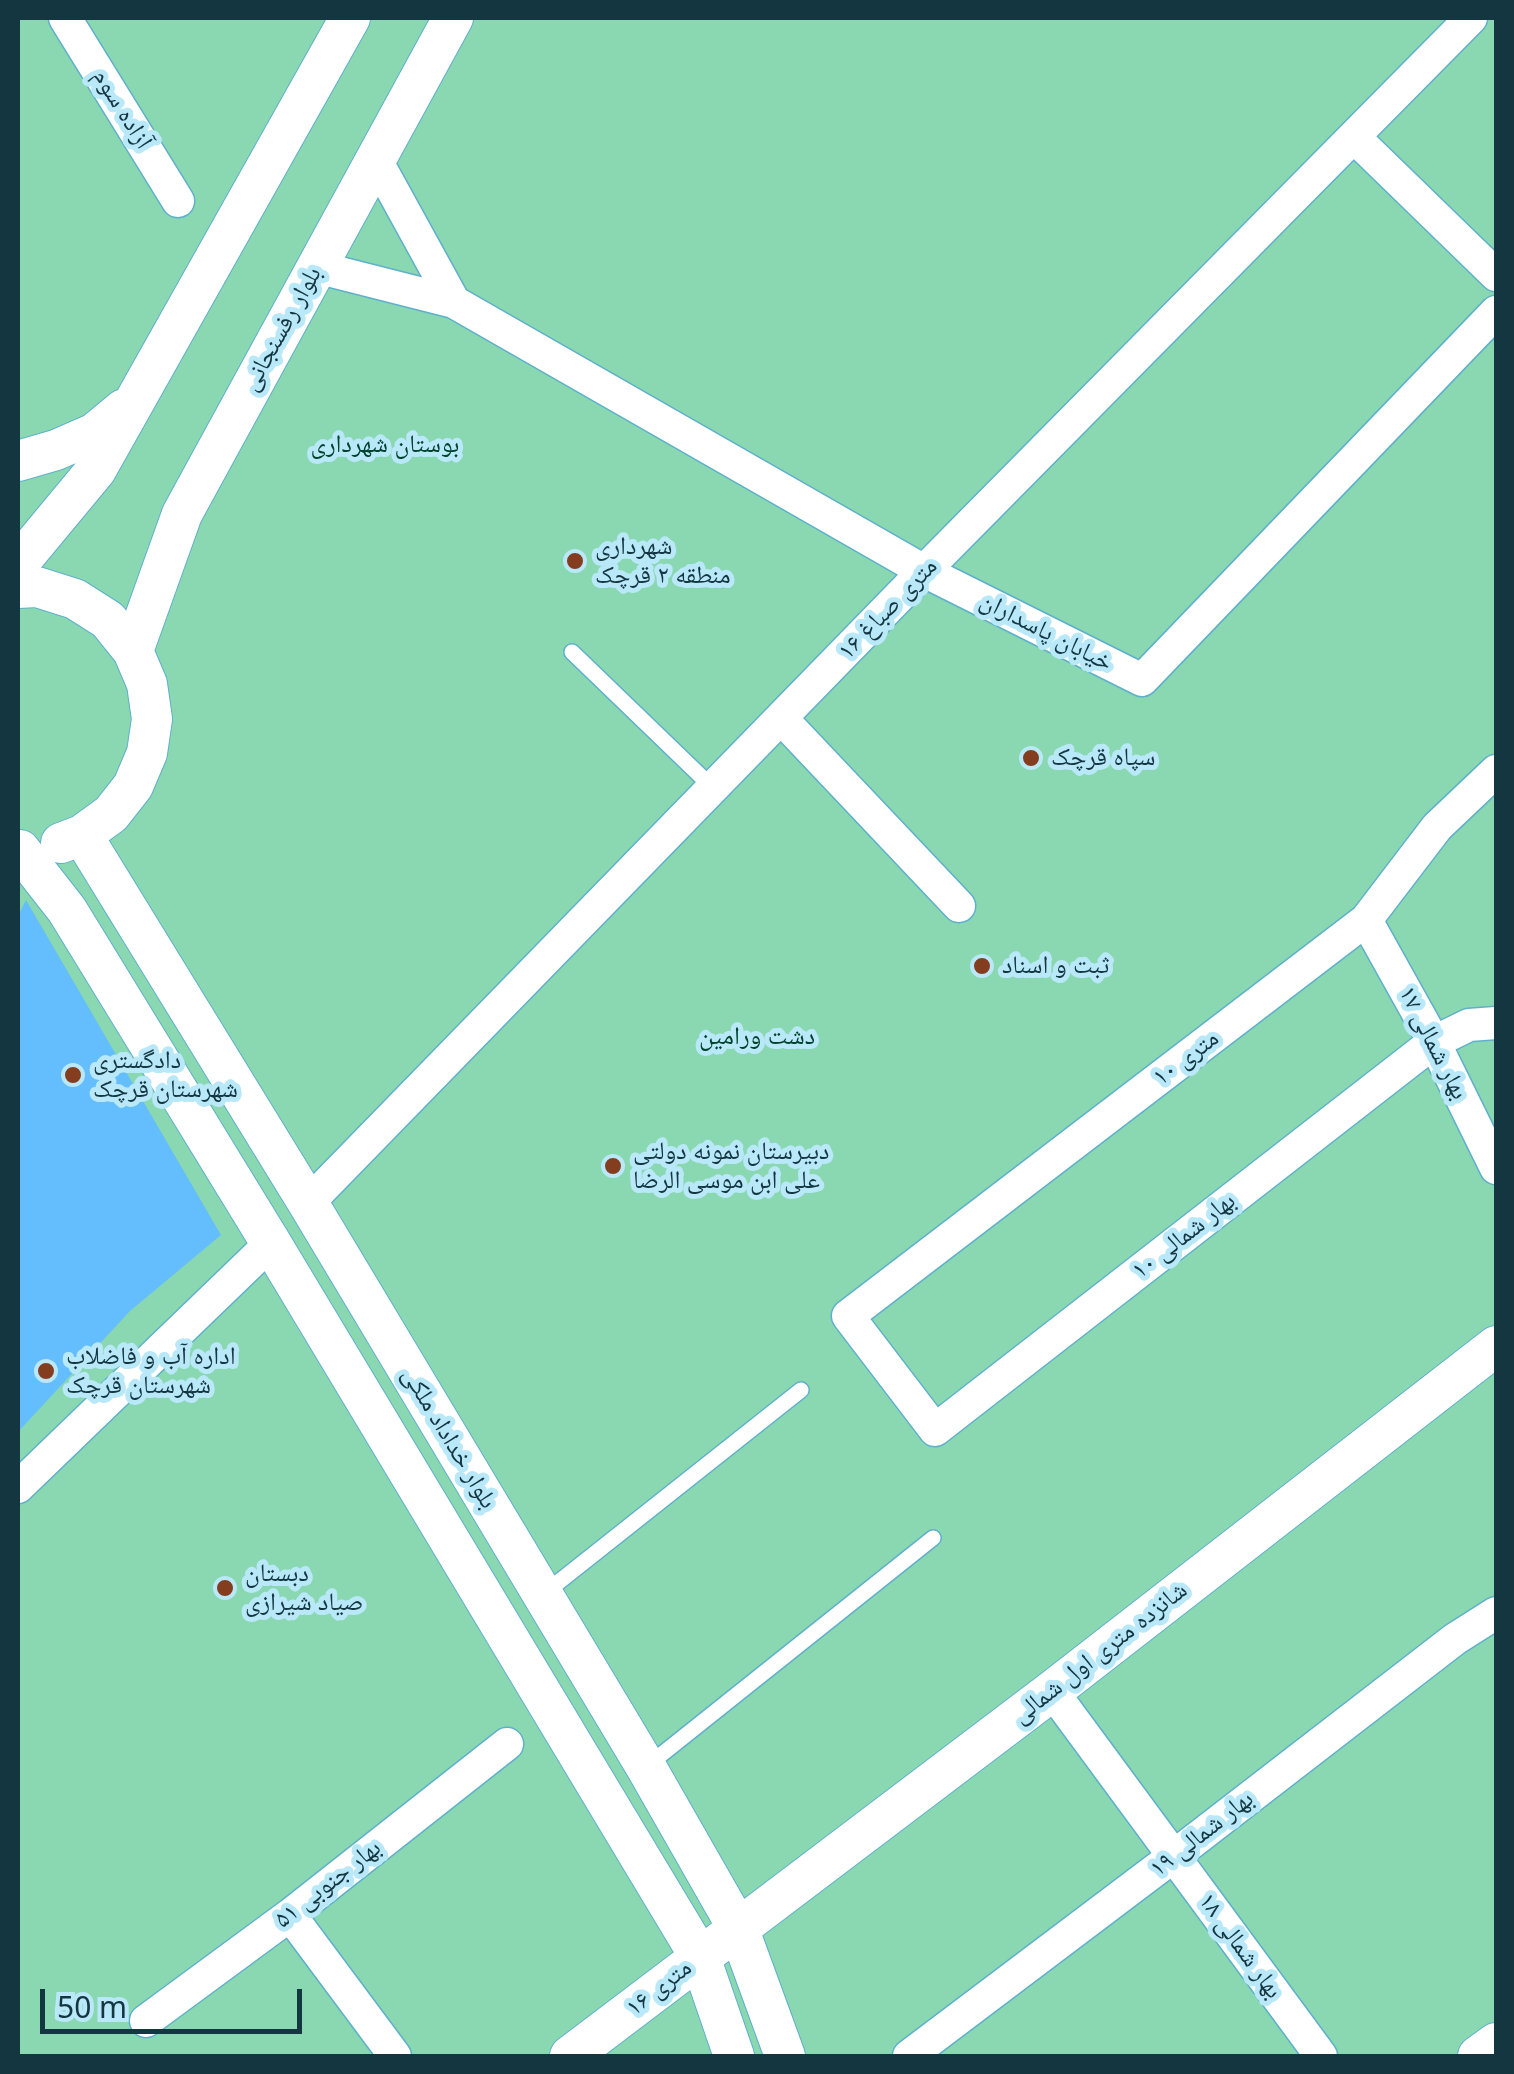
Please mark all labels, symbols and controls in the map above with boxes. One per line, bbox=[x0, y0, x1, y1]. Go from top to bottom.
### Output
street label: آزاده سوم bbox=[86, 63, 158, 155]
street label: بلوار رفسنجانی bbox=[235, 261, 329, 397]
park label: بوستان شهرداری bbox=[311, 430, 459, 460]
place label: شهرداری منطقه ۲ قرچک bbox=[595, 532, 731, 591]
marker: شهرداری منطقه ۲ قرچک bbox=[564, 550, 586, 572]
street label: ۱۶ متری صباغ bbox=[832, 552, 944, 666]
street label: خیابان پاسداران bbox=[975, 586, 1117, 678]
place label: سپاه قرچک bbox=[1051, 743, 1155, 773]
marker: سپاه قرچک bbox=[1020, 747, 1042, 769]
place label: ثبت و اسناد bbox=[1002, 951, 1109, 981]
marker: ثبت و اسناد bbox=[971, 955, 993, 977]
street label: بهار شمالی ۱۷ bbox=[1392, 981, 1474, 1105]
park label: دشت ورامین bbox=[699, 1022, 815, 1052]
street label: ۱۰ متری bbox=[1147, 1023, 1225, 1093]
place label: دادگستری شهرستان قرچک bbox=[93, 1046, 238, 1105]
marker: دادگستری شهرستان قرچک bbox=[62, 1064, 84, 1086]
place label: دبیرستان نمونه دولتی علی ابن موسی الرضا bbox=[633, 1137, 829, 1196]
marker: دبیرستان نمونه دولتی علی ابن موسی الرضا bbox=[602, 1155, 624, 1177]
street label: بهار شمالی ۱۰ bbox=[1126, 1186, 1242, 1286]
place label: اداره آب و فاضلاب شهرستان قرچک bbox=[66, 1342, 236, 1401]
marker: اداره آب و فاضلاب شهرستان قرچک bbox=[35, 1360, 57, 1382]
street label: بلوار خداداد ملکی bbox=[395, 1362, 503, 1514]
place label: دبستان صیاد شیرازی bbox=[245, 1559, 363, 1618]
street label: شانزده متری اول شمالی bbox=[1007, 1575, 1193, 1731]
marker: دبستان صیاد شیرازی bbox=[214, 1577, 236, 1599]
street label: بهار شمالی ۱۹ bbox=[1144, 1784, 1260, 1884]
street label: بهار جنوبی ۵۱ bbox=[269, 1833, 387, 1935]
street label: بهار شمالی ۱۸ bbox=[1192, 1887, 1288, 2005]
street label: ۱۶ متری bbox=[620, 1953, 698, 2023]
scale bar bbox=[45, 1969, 308, 2031]
text: 50 m bbox=[57, 1986, 127, 2027]

